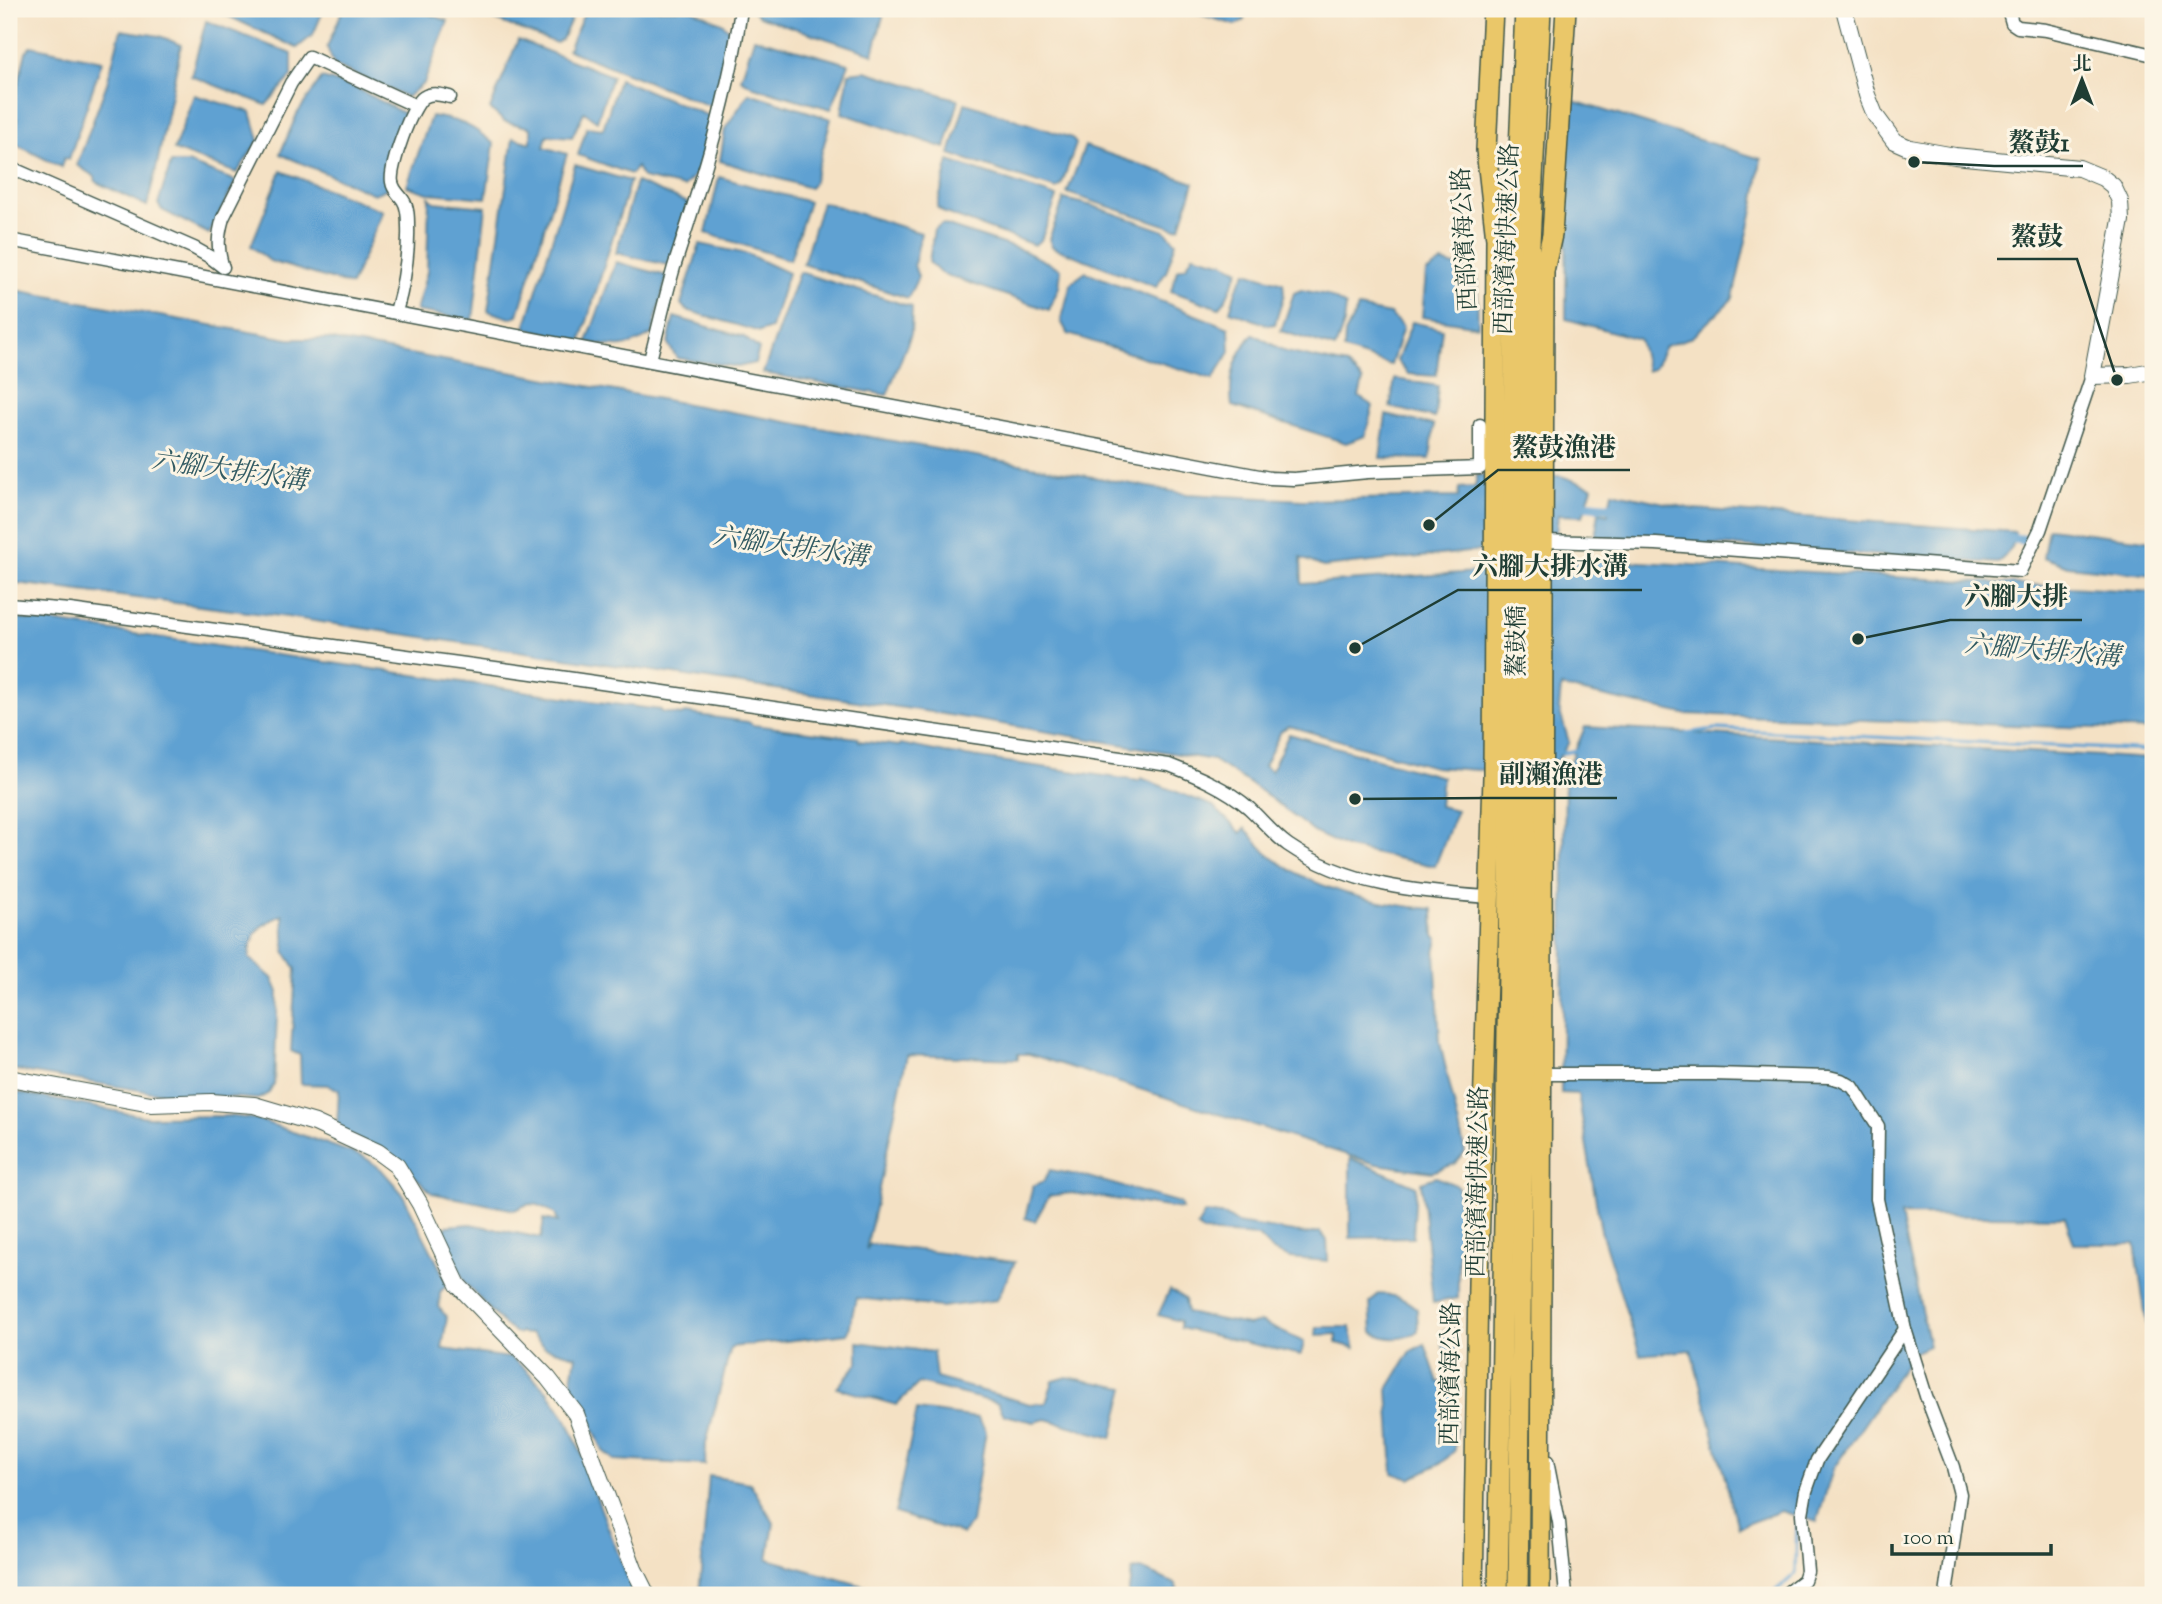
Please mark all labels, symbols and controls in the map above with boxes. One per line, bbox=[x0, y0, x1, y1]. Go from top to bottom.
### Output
north arrow bbox=[2046, 46, 2116, 116]
text: 北 bbox=[2072, 52, 2092, 79]
callout: 鰲鼓1 bbox=[1994, 119, 2083, 166]
text: 鰲鼓1 bbox=[2009, 126, 2070, 163]
street label: 西部濱海快速公路 bbox=[1488, 142, 1528, 336]
street label: 西部濱海公路 bbox=[1445, 166, 1487, 312]
callout: 鰲鼓 bbox=[1997, 212, 2077, 259]
text: 鰲鼓 bbox=[2011, 220, 2063, 257]
callout: 鰲鼓漁港 bbox=[1498, 423, 1630, 470]
text: 鰲鼓漁港 bbox=[1512, 431, 1616, 468]
water label: 六腳大排水溝 bbox=[149, 443, 313, 502]
water label: 六腳大排水溝 bbox=[710, 519, 874, 578]
callout: 六腳大排水溝 bbox=[1458, 543, 1642, 590]
text: 六腳大排水溝 bbox=[1472, 550, 1628, 587]
callout: 六腳大排 bbox=[1950, 573, 2082, 620]
text: 六腳大排 bbox=[1964, 580, 2068, 617]
street label: 鰲鼓橋 bbox=[1501, 605, 1535, 677]
water label: 六腳大排水溝 bbox=[1963, 627, 2125, 678]
callout: 副瀨漁港 bbox=[1485, 751, 1617, 798]
text: 副瀨漁港 bbox=[1499, 758, 1603, 795]
street label: 西部濱海快速公路 bbox=[1460, 1086, 1498, 1278]
street label: 西部濱海公路 bbox=[1434, 1302, 1470, 1446]
scale bar bbox=[1892, 1513, 2052, 1557]
text: 100 m bbox=[1903, 1524, 1954, 1554]

